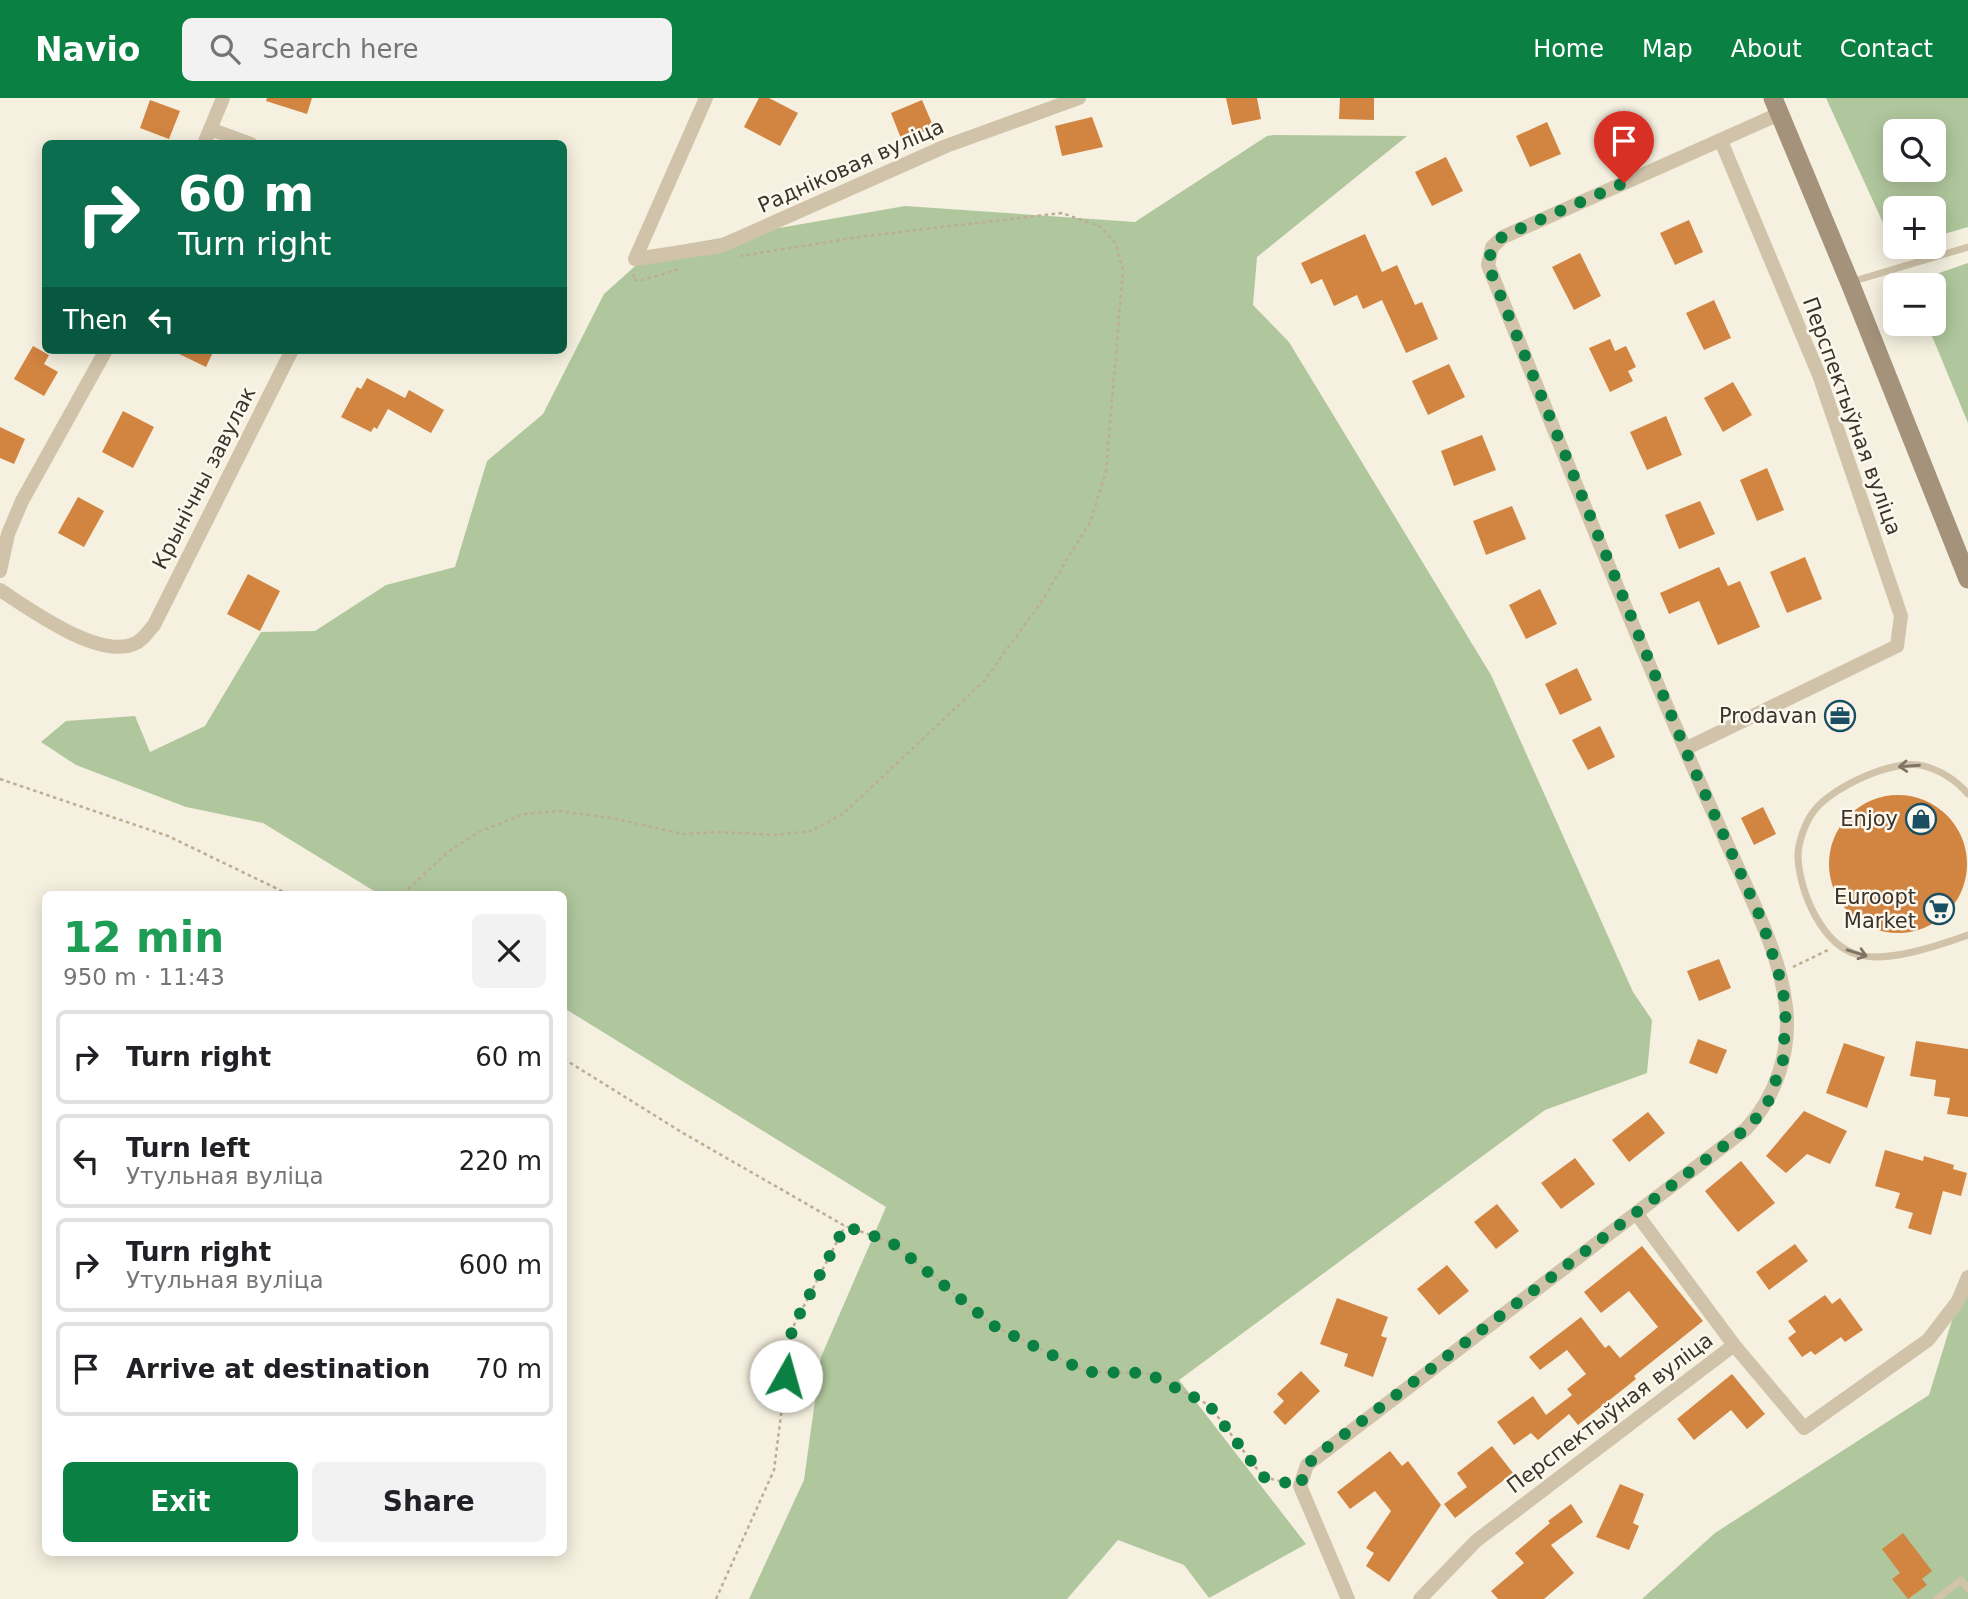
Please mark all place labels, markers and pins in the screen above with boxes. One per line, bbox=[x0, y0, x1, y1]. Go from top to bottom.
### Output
pin bbox=[1594, 111, 1654, 183]
office icon: Prodavan bbox=[1823, 699, 1857, 733]
place label: Prodavan bbox=[1719, 704, 1817, 728]
shop icon: Enjoy bbox=[1904, 802, 1938, 836]
place label: Enjoy bbox=[1840, 807, 1898, 831]
place label: Euroopt Market bbox=[1834, 885, 1916, 933]
supermarket icon: Euroopt Market bbox=[1922, 892, 1956, 926]

